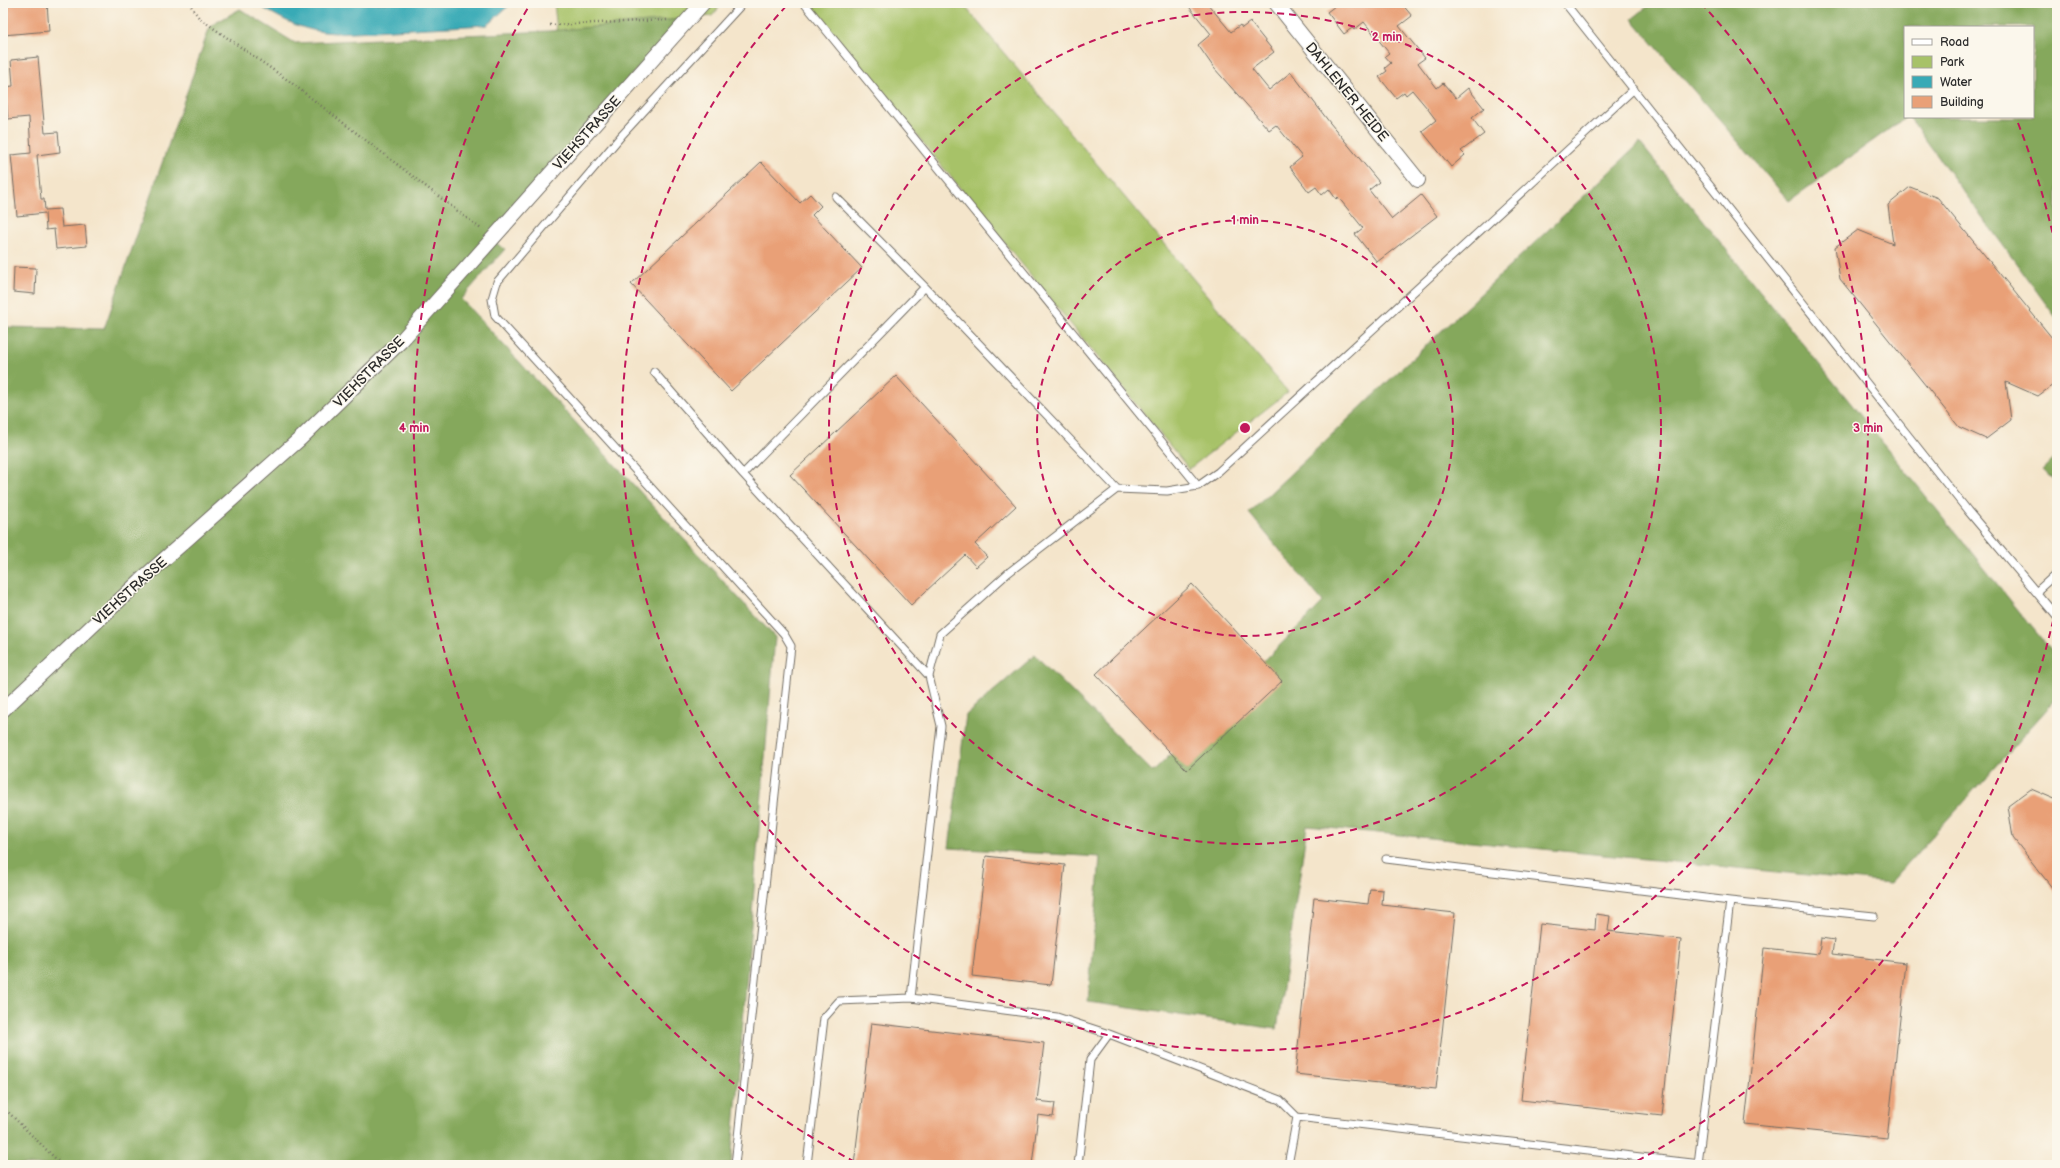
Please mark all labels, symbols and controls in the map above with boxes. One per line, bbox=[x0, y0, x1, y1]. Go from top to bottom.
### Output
legend bbox=[1904, 26, 2034, 118]
text: 2 min bbox=[1372, 30, 1402, 45]
text: Road bbox=[1940, 35, 1969, 50]
street label: DAHLENER HEIDE bbox=[1302, 39, 1392, 145]
text: Park bbox=[1940, 55, 1964, 70]
text: Water bbox=[1940, 75, 1972, 90]
street label: VIEHSTRASSE bbox=[549, 92, 625, 174]
text: Building bbox=[1940, 95, 1984, 110]
text: 1 min bbox=[1231, 213, 1259, 228]
street label: VIEHSTRASSE bbox=[330, 333, 408, 411]
text: 4 min bbox=[399, 421, 429, 436]
centre of rings bbox=[1238, 421, 1252, 435]
text: 3 min bbox=[1853, 421, 1883, 436]
street label: VIEHSTRASSE bbox=[89, 553, 171, 629]

